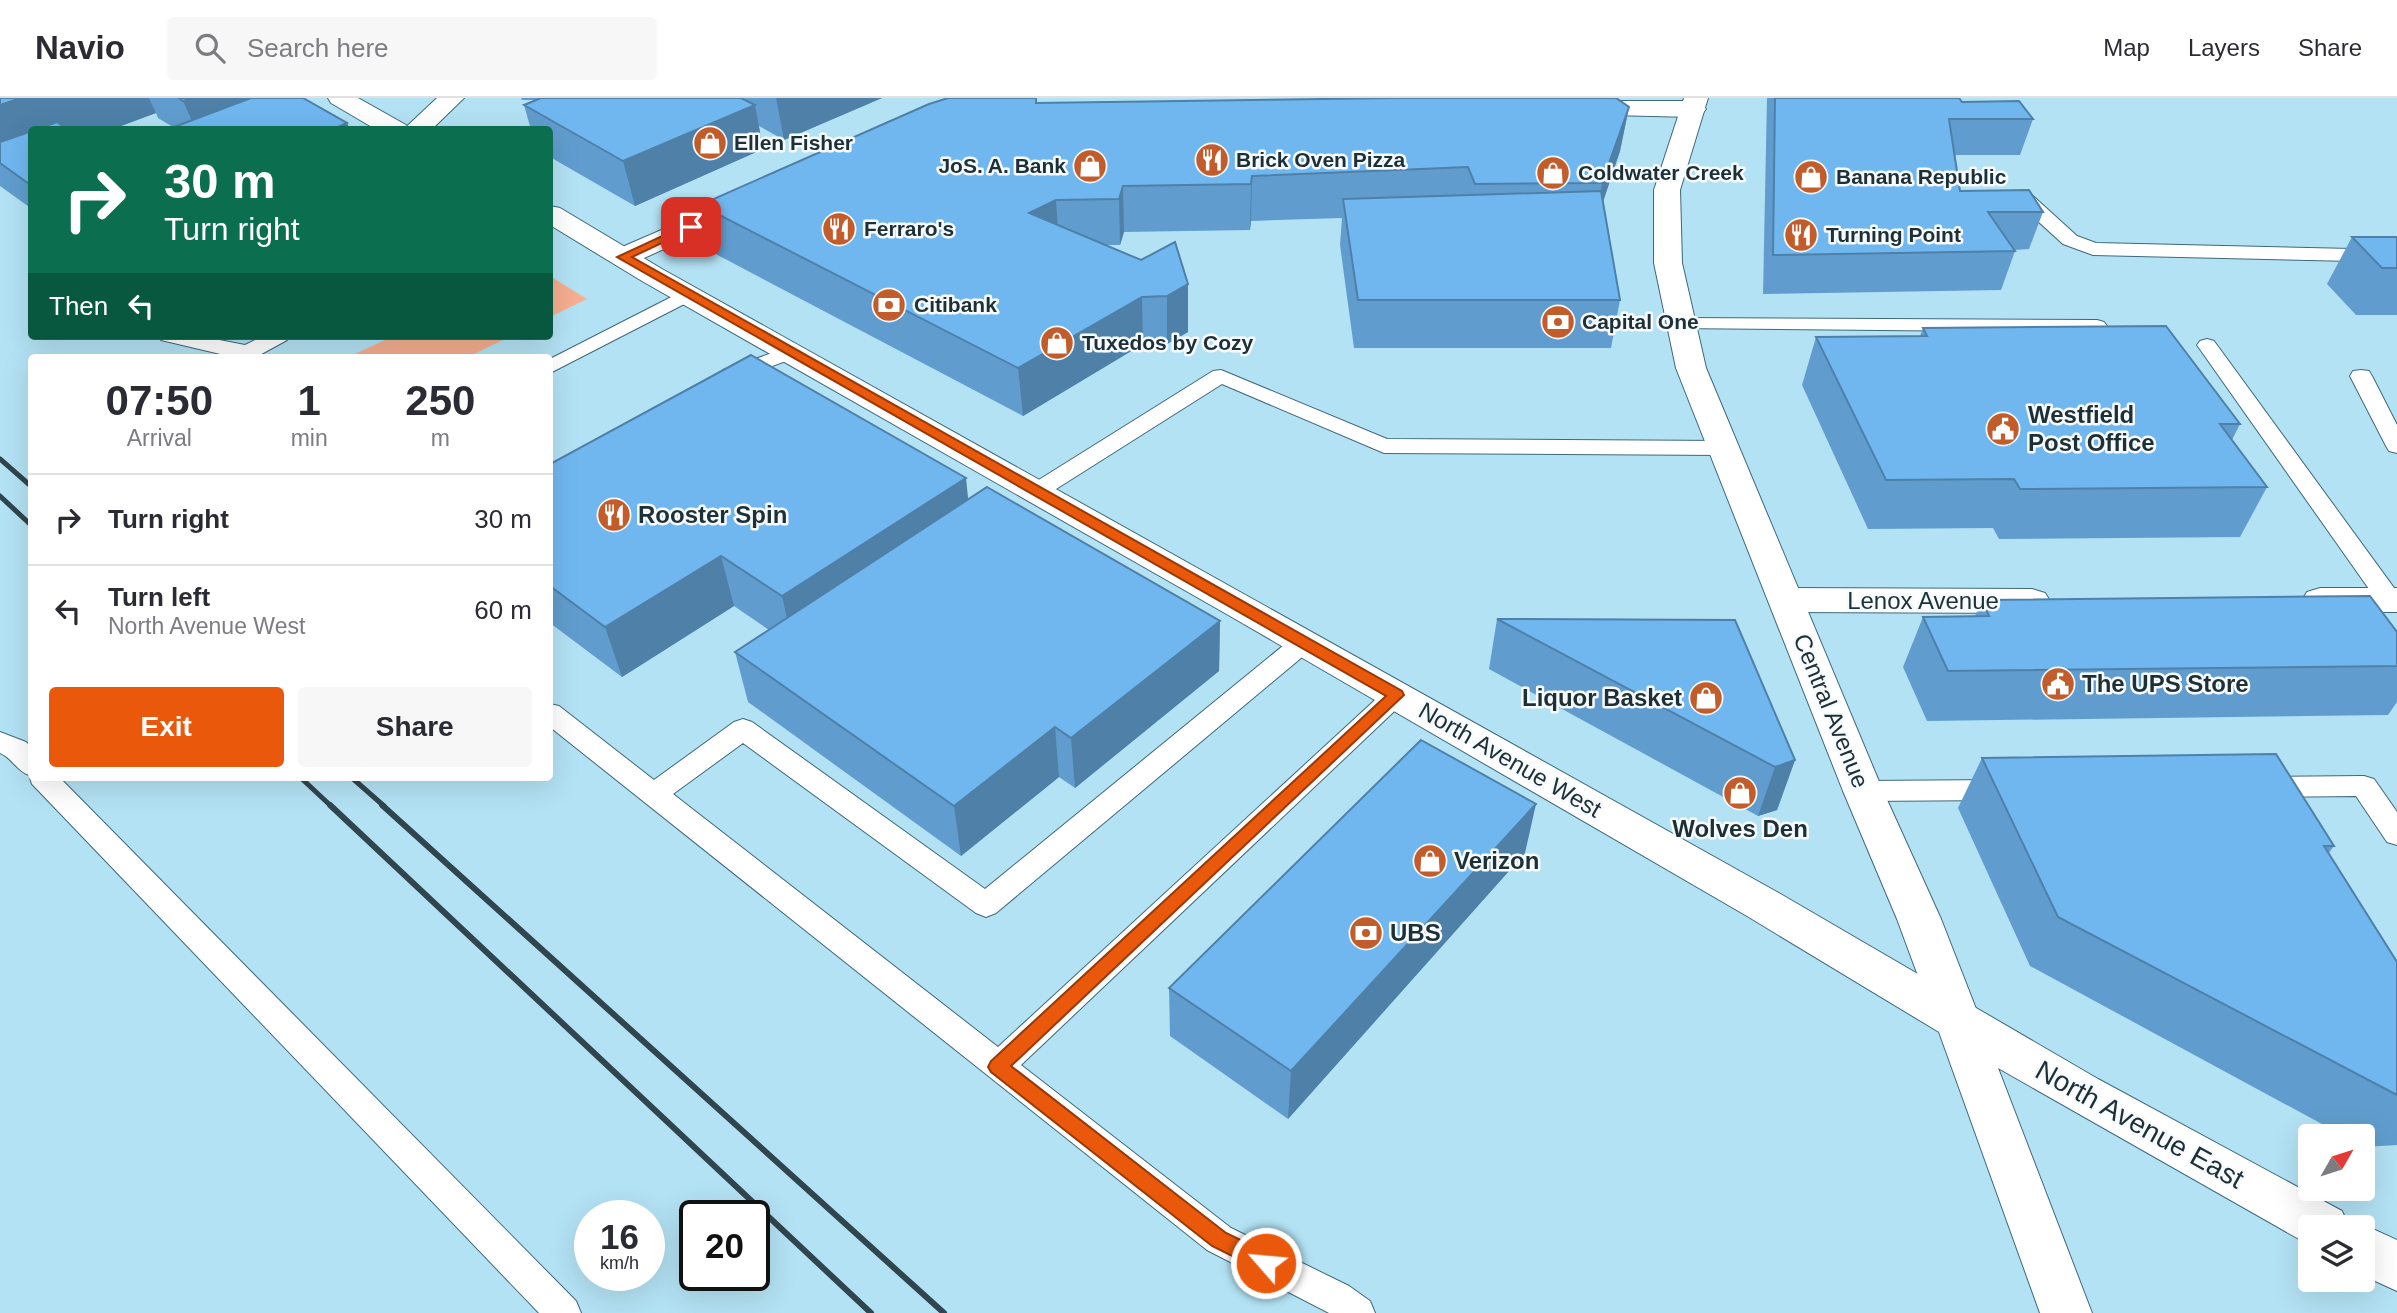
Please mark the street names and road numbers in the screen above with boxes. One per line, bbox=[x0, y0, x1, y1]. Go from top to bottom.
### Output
street label: Lenox Avenue bbox=[1847, 587, 1999, 614]
street label: Central Avenue bbox=[1788, 630, 1875, 792]
street label: North Avenue West bbox=[1414, 696, 1606, 823]
street label: North Avenue East bbox=[2030, 1054, 2249, 1195]

